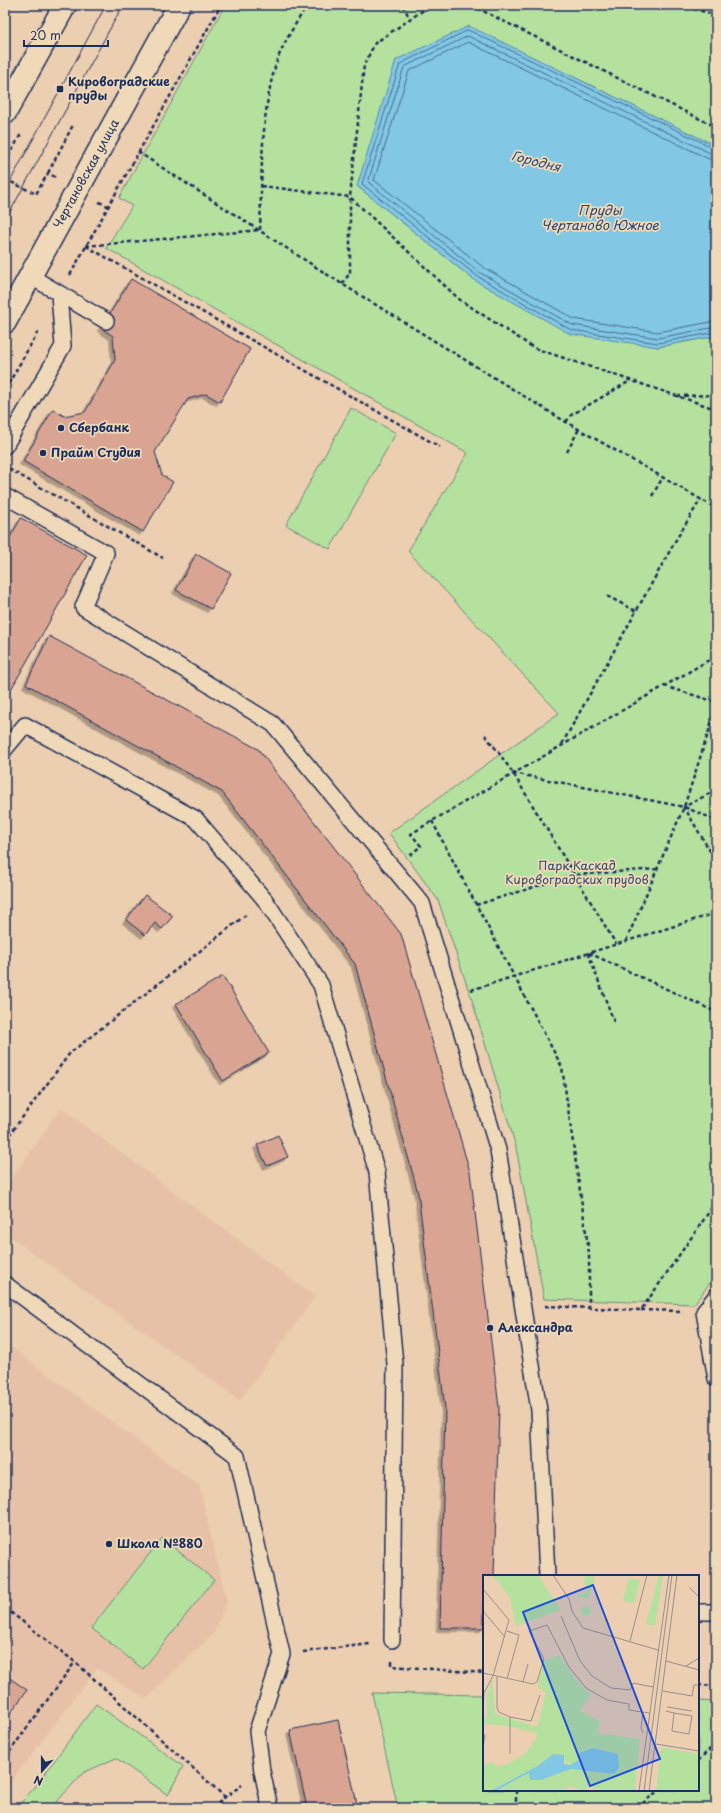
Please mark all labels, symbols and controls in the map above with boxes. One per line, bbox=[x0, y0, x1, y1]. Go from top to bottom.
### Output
scale bar bbox=[24, 22, 108, 48]
text: 20 m bbox=[30, 26, 61, 44]
place label: Кировоградские пруды bbox=[68, 72, 170, 104]
marker: Кировоградские пруды bbox=[55, 84, 65, 94]
street label: Чертановская улица bbox=[48, 115, 123, 231]
water label: Городня bbox=[509, 145, 564, 176]
water label: Пруды Чертаново Южное bbox=[541, 200, 660, 234]
place label: Сбербанк bbox=[69, 418, 130, 436]
marker: Сбербанк bbox=[56, 423, 66, 433]
place label: Прайм Студия bbox=[51, 443, 141, 461]
marker: Прайм Студия bbox=[38, 448, 48, 458]
park label: Парк Каскад Кировоградских прудов bbox=[505, 856, 649, 888]
place label: Александра bbox=[498, 1318, 573, 1336]
marker: Александра bbox=[485, 1323, 495, 1333]
place label: Школа №880 bbox=[117, 1534, 203, 1552]
marker: Школа №880 bbox=[104, 1539, 114, 1549]
inset map bbox=[483, 1575, 699, 1791]
north arrow bbox=[22, 1751, 62, 1791]
text: N bbox=[31, 1771, 45, 1790]

